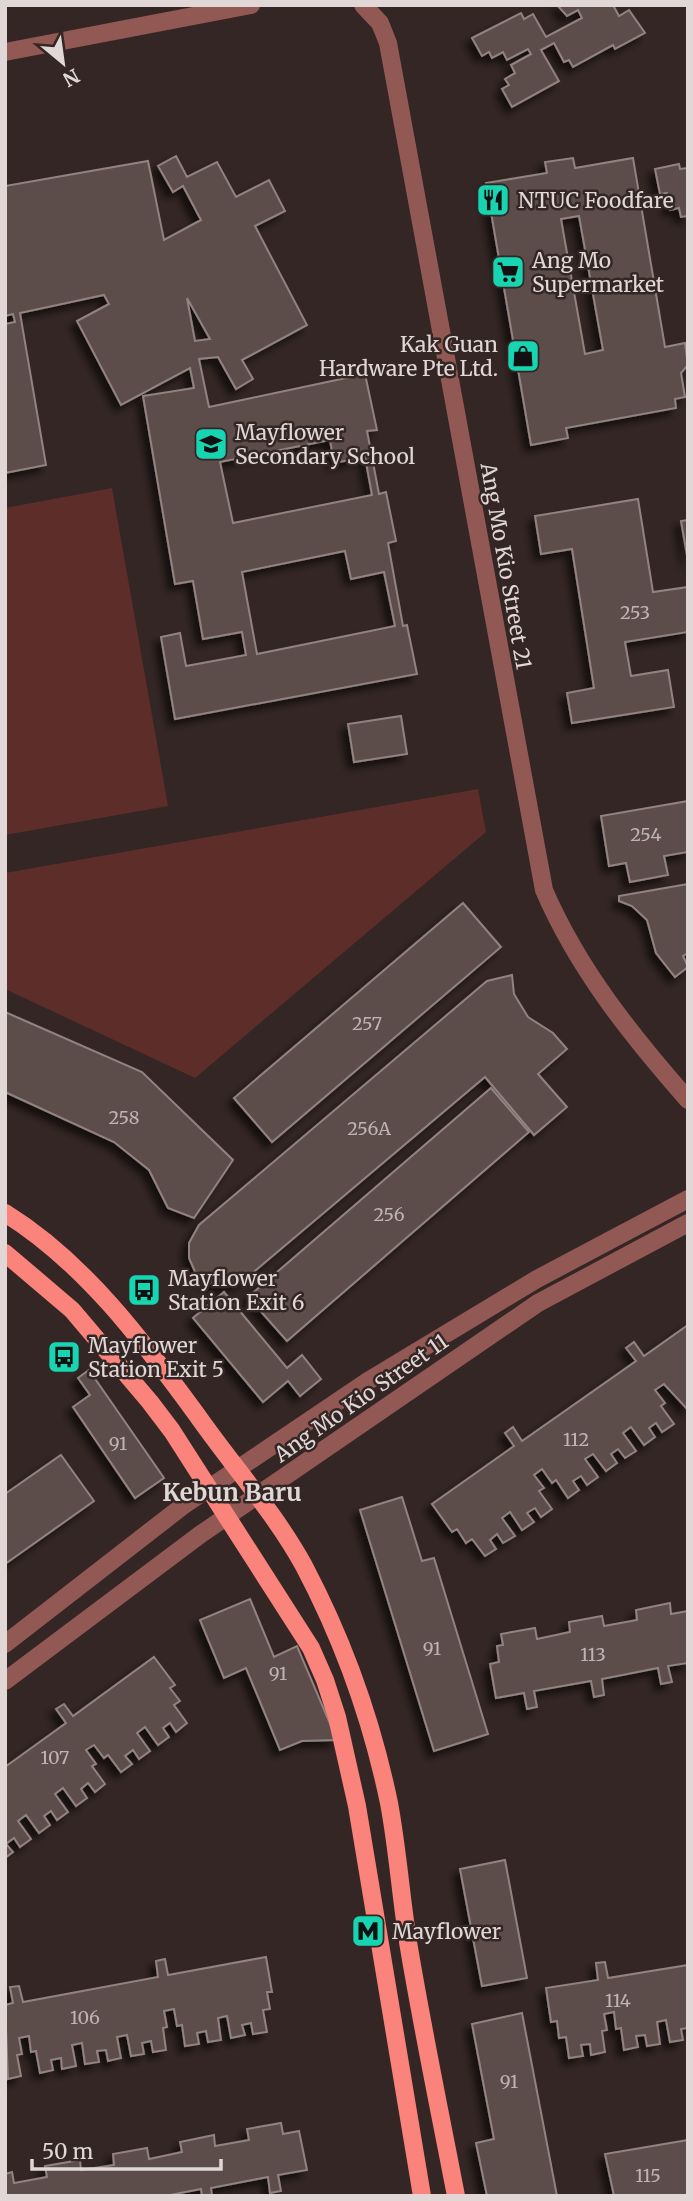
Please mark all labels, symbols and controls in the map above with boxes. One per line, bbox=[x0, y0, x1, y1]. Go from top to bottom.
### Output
north arrow bbox=[28, 28, 98, 98]
text: N bbox=[59, 64, 84, 92]
restaurant icon: NTUC Foodfare bbox=[474, 181, 512, 219]
place label: NTUC Foodfare bbox=[518, 187, 674, 214]
place label: Ang Mo Supermarket bbox=[531, 247, 664, 298]
supermarket icon: Ang Mo Supermarket bbox=[489, 253, 527, 291]
place label: Kak Guan Hardware Pte Ltd. bbox=[319, 331, 498, 382]
shop icon: Kak Guan Hardware Pte Ltd. bbox=[504, 337, 542, 375]
place label: Mayflower Secondary School bbox=[235, 419, 416, 470]
school or university icon: Mayflower Secondary School bbox=[192, 425, 230, 463]
street label: Ang Mo Kio Street 21 bbox=[474, 460, 537, 671]
house number: 253 bbox=[620, 601, 650, 624]
house number: 254 bbox=[630, 823, 662, 846]
house number: 257 bbox=[352, 1012, 382, 1035]
house number: 258 bbox=[109, 1106, 139, 1129]
house number: 256A bbox=[347, 1117, 391, 1140]
house number: 256 bbox=[373, 1203, 405, 1226]
place label: Mayflower Station Exit 6 bbox=[168, 1265, 304, 1316]
bus stop icon: Mayflower Station Exit 6 bbox=[125, 1271, 163, 1309]
street label: Ang Mo Kio Street 11 bbox=[268, 1328, 453, 1469]
place label: Mayflower Station Exit 5 bbox=[88, 1332, 224, 1383]
bus stop icon: Mayflower Station Exit 5 bbox=[45, 1338, 83, 1376]
house number: 112 bbox=[563, 1428, 589, 1451]
house number: 91 bbox=[109, 1432, 127, 1455]
district label: Kebun Baru bbox=[162, 1477, 302, 1508]
house number: 91 bbox=[423, 1637, 441, 1660]
house number: 113 bbox=[580, 1643, 606, 1666]
house number: 91 bbox=[269, 1662, 287, 1685]
house number: 107 bbox=[41, 1746, 69, 1769]
metro station icon: Mayflower bbox=[349, 1912, 387, 1950]
place label: Mayflower bbox=[392, 1918, 501, 1945]
house number: 114 bbox=[605, 1989, 631, 2012]
house number: 106 bbox=[70, 2006, 100, 2029]
house number: 91 bbox=[500, 2070, 518, 2093]
scale bar bbox=[32, 2128, 220, 2172]
text: 50 m bbox=[42, 2138, 93, 2165]
house number: 115 bbox=[635, 2164, 661, 2187]

